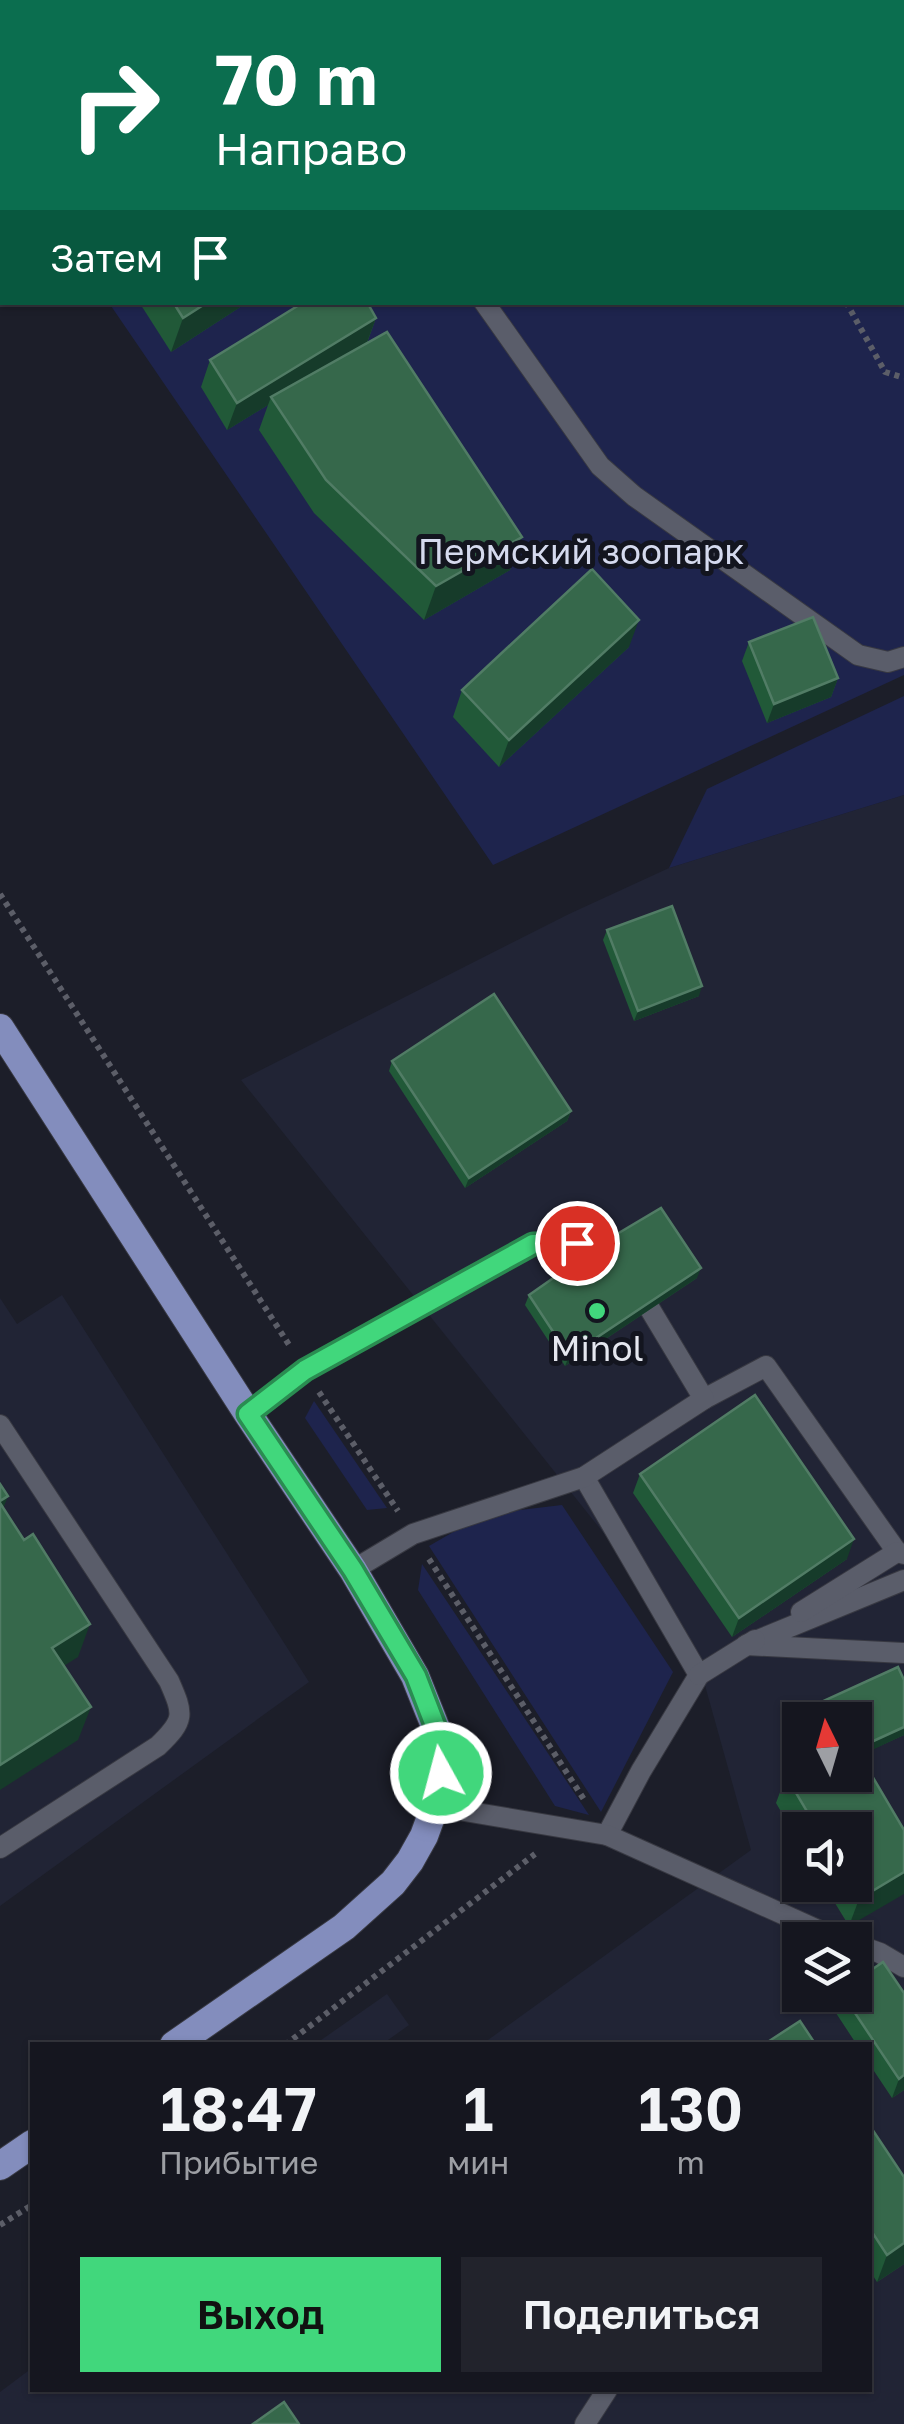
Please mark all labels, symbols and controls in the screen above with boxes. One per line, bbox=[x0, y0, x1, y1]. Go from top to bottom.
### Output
text: 70 m bbox=[215, 36, 377, 120]
icon: right bbox=[50, 40, 180, 170]
text: Направо bbox=[215, 121, 407, 175]
icon: arrive bbox=[183, 230, 238, 285]
text: Затем bbox=[50, 235, 163, 280]
park label: Пермский зоопарк bbox=[418, 530, 744, 572]
pin bbox=[535, 1201, 620, 1286]
icon: arrive bbox=[550, 1216, 605, 1271]
marker: Minol bbox=[586, 1300, 608, 1322]
place label: Minol bbox=[550, 1327, 644, 1369]
north arrow bbox=[782, 1702, 872, 1792]
map controls bbox=[782, 1702, 872, 2012]
position arrow bbox=[389, 1721, 493, 1825]
button: sound bbox=[782, 1812, 872, 1902]
button: layers bbox=[782, 1922, 872, 2012]
text: 18:47 bbox=[160, 2072, 317, 2144]
text: 1 bbox=[463, 2072, 493, 2144]
text: 130 bbox=[638, 2072, 743, 2144]
text: Прибытие bbox=[159, 2143, 318, 2181]
text: мин bbox=[447, 2143, 509, 2181]
text: m bbox=[676, 2143, 705, 2181]
button: Выход bbox=[80, 2257, 441, 2372]
button: Поделиться bbox=[461, 2257, 822, 2372]

